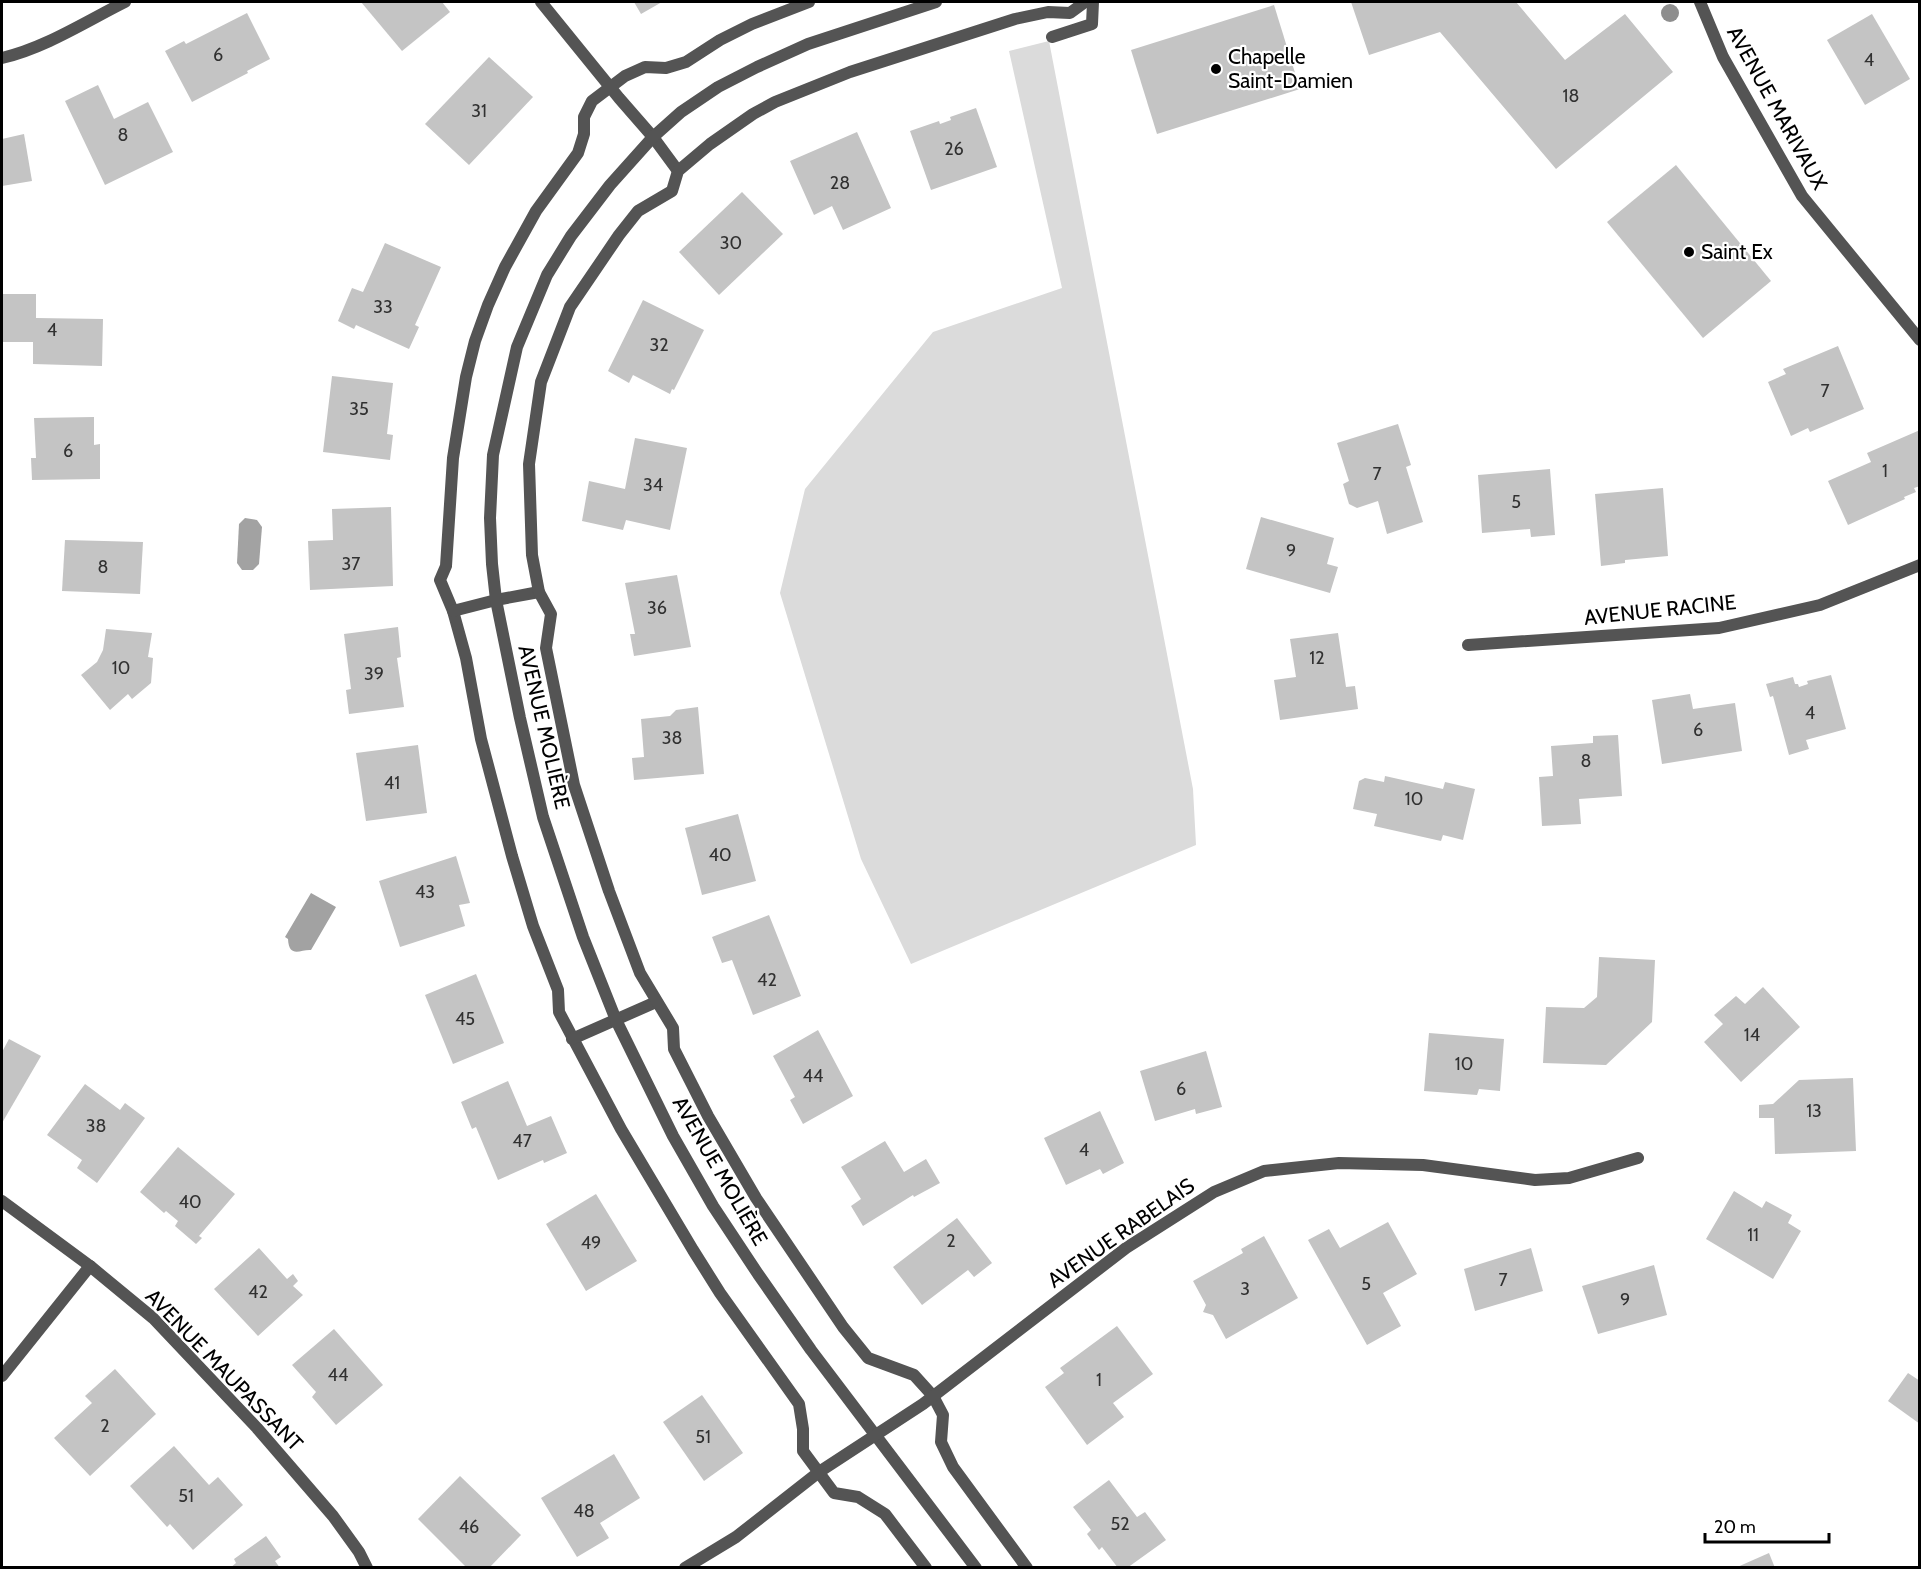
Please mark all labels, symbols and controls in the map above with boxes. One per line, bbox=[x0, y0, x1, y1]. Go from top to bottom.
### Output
street label: AVENUE MARIVAUX bbox=[1722, 22, 1833, 194]
house number: 6 bbox=[213, 44, 223, 66]
place label: Chapelle Saint-Damien bbox=[1228, 44, 1353, 93]
house number: 4 bbox=[1864, 49, 1874, 71]
marker: Chapelle Saint-Damien bbox=[1209, 62, 1223, 76]
house number: 18 bbox=[1563, 85, 1579, 107]
house number: 31 bbox=[471, 100, 487, 122]
house number: 8 bbox=[118, 124, 128, 146]
house number: 26 bbox=[944, 138, 964, 160]
house number: 28 bbox=[830, 172, 850, 194]
house number: 30 bbox=[720, 232, 742, 254]
place label: Saint Ex bbox=[1701, 239, 1773, 264]
marker: Saint Ex bbox=[1682, 245, 1696, 259]
house number: 33 bbox=[373, 296, 393, 318]
house number: 4 bbox=[47, 319, 57, 341]
house number: 32 bbox=[649, 334, 669, 356]
house number: 7 bbox=[1820, 380, 1830, 402]
house number: 35 bbox=[349, 398, 369, 420]
house number: 6 bbox=[63, 440, 73, 462]
house number: 1 bbox=[1882, 460, 1888, 482]
house number: 7 bbox=[1372, 463, 1382, 485]
house number: 34 bbox=[643, 474, 663, 496]
house number: 5 bbox=[1511, 491, 1521, 513]
house number: 9 bbox=[1286, 540, 1296, 562]
house number: 37 bbox=[342, 553, 360, 575]
house number: 8 bbox=[98, 556, 108, 578]
street label: AVENUE RACINE bbox=[1583, 589, 1737, 630]
house number: 36 bbox=[647, 597, 667, 619]
street label: AVENUE MOLIÈRE bbox=[513, 642, 576, 811]
house number: 12 bbox=[1309, 647, 1325, 669]
house number: 10 bbox=[112, 657, 130, 679]
house number: 39 bbox=[364, 663, 384, 685]
house number: 4 bbox=[1805, 702, 1815, 724]
house number: 6 bbox=[1693, 719, 1703, 741]
house number: 38 bbox=[662, 727, 682, 749]
house number: 8 bbox=[1581, 750, 1591, 772]
house number: 41 bbox=[384, 772, 400, 794]
house number: 10 bbox=[1405, 788, 1423, 810]
house number: 40 bbox=[709, 844, 731, 866]
house number: 43 bbox=[415, 881, 435, 903]
house number: 42 bbox=[757, 969, 777, 991]
house number: 45 bbox=[455, 1008, 475, 1030]
house number: 14 bbox=[1744, 1024, 1760, 1046]
house number: 10 bbox=[1455, 1053, 1473, 1075]
house number: 44 bbox=[803, 1065, 823, 1087]
house number: 6 bbox=[1176, 1078, 1186, 1100]
street label: AVENUE MOLIÈRE bbox=[668, 1092, 773, 1250]
house number: 13 bbox=[1806, 1100, 1822, 1122]
house number: 38 bbox=[86, 1115, 106, 1137]
house number: 47 bbox=[512, 1130, 532, 1152]
house number: 4 bbox=[1079, 1139, 1089, 1161]
street label: AVENUE RABELAIS bbox=[1042, 1173, 1199, 1293]
house number: 40 bbox=[179, 1191, 201, 1213]
house number: 11 bbox=[1747, 1224, 1759, 1246]
house number: 2 bbox=[946, 1230, 956, 1252]
house number: 49 bbox=[581, 1232, 601, 1254]
house number: 7 bbox=[1498, 1269, 1508, 1291]
house number: 5 bbox=[1361, 1273, 1371, 1295]
house number: 3 bbox=[1240, 1278, 1250, 1300]
house number: 42 bbox=[248, 1281, 268, 1303]
street label: AVENUE MAUPASSANT bbox=[141, 1284, 308, 1456]
house number: 9 bbox=[1620, 1289, 1630, 1311]
house number: 44 bbox=[328, 1364, 348, 1386]
house number: 1 bbox=[1096, 1369, 1102, 1391]
house number: 2 bbox=[100, 1415, 110, 1437]
house number: 51 bbox=[695, 1426, 711, 1448]
house number: 51 bbox=[178, 1485, 194, 1507]
house number: 48 bbox=[573, 1500, 595, 1522]
scale bar bbox=[1705, 1506, 1830, 1544]
house number: 52 bbox=[1110, 1513, 1130, 1535]
house number: 46 bbox=[459, 1516, 479, 1538]
text: 20 m bbox=[1714, 1516, 1756, 1538]

